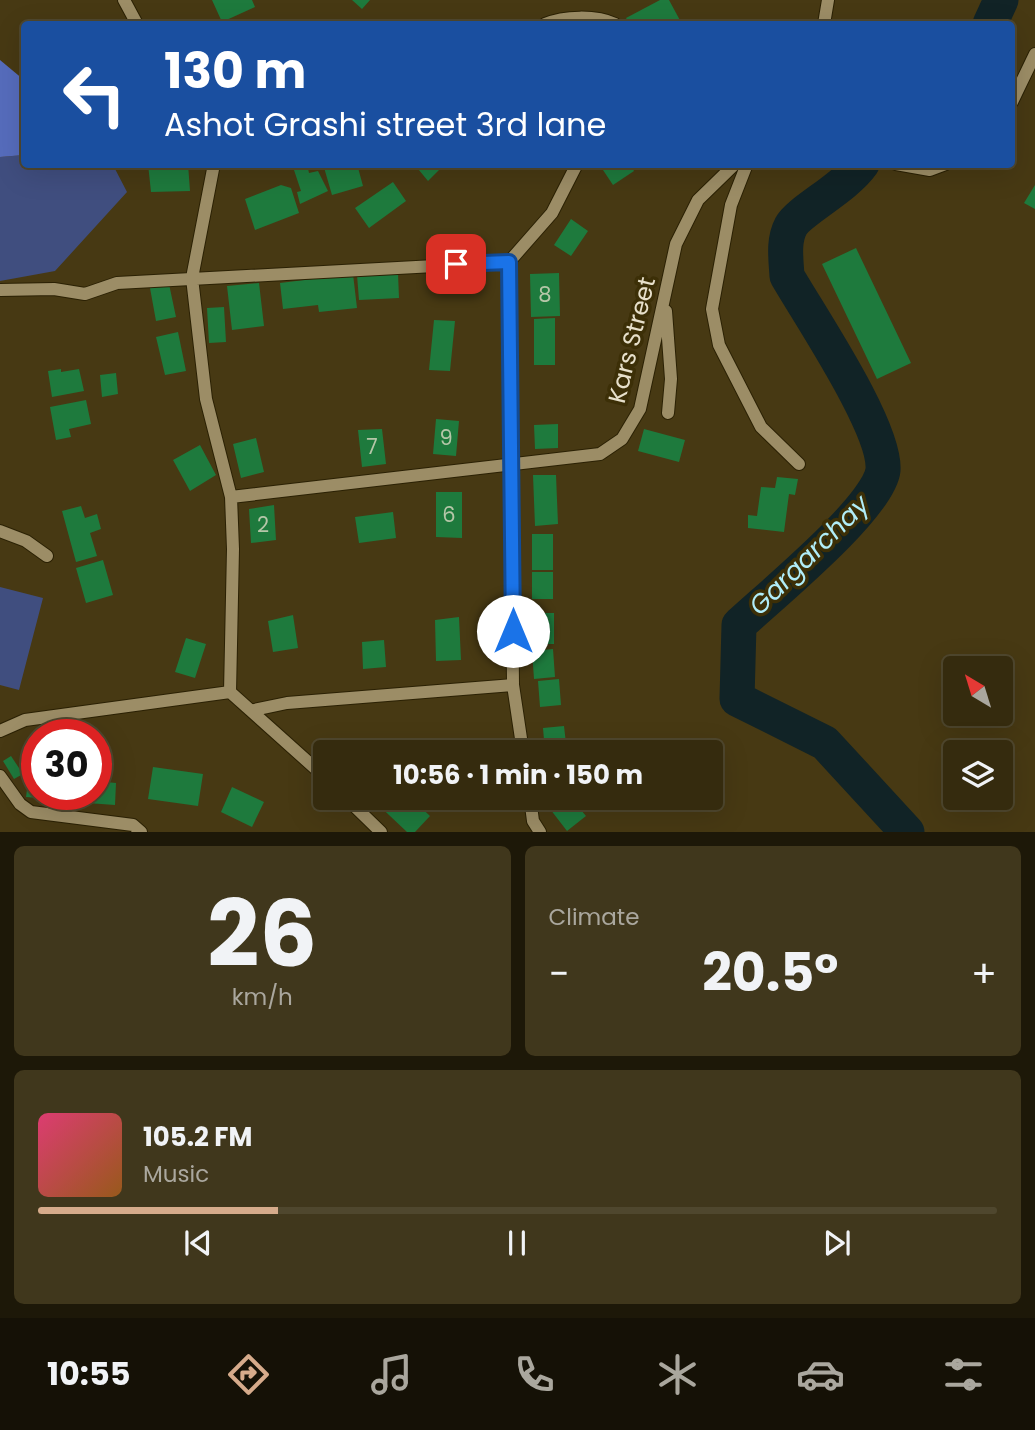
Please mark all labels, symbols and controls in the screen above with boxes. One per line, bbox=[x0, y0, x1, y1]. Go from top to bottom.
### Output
text: 130 m bbox=[164, 37, 306, 105]
icon: left bbox=[49, 49, 140, 140]
text: Ashot Grashi street 3rd lane bbox=[164, 102, 606, 147]
pin bbox=[426, 234, 486, 294]
icon: arrive bbox=[437, 245, 475, 283]
street label: Kars Street bbox=[600, 273, 663, 406]
house number: 8 bbox=[538, 280, 552, 309]
house number: 9 bbox=[439, 423, 453, 452]
house number: 7 bbox=[366, 432, 378, 461]
water label: Gargarchay bbox=[741, 486, 878, 623]
house number: 6 bbox=[442, 500, 456, 529]
house number: 2 bbox=[257, 510, 269, 539]
position arrow bbox=[476, 594, 550, 668]
north arrow bbox=[943, 656, 1013, 726]
map controls bbox=[943, 656, 1013, 810]
speed limit sign: 30 bbox=[21, 719, 112, 810]
button: layers bbox=[943, 740, 1013, 810]
text: 10:56 · 1 min · 150 m bbox=[393, 757, 643, 793]
text: 26 bbox=[207, 870, 317, 998]
text: Climate bbox=[549, 901, 639, 933]
text: 20.5° bbox=[702, 936, 838, 1009]
text: − bbox=[549, 947, 569, 1000]
text: + bbox=[971, 947, 997, 1000]
text: km/h bbox=[232, 981, 293, 1013]
text: 105.2 FM bbox=[143, 1119, 252, 1155]
text: Music bbox=[143, 1158, 209, 1190]
icon: previous bbox=[179, 1224, 217, 1262]
icon: pause bbox=[498, 1224, 536, 1262]
icon: next bbox=[818, 1224, 856, 1262]
icon: directions bbox=[224, 1350, 273, 1399]
icon: music bbox=[367, 1350, 416, 1399]
icon: phone bbox=[510, 1350, 559, 1399]
icon: climate bbox=[653, 1350, 702, 1399]
icon: car bbox=[796, 1350, 845, 1399]
icon: filters bbox=[939, 1350, 988, 1399]
text: 10:55 bbox=[47, 1351, 131, 1396]

